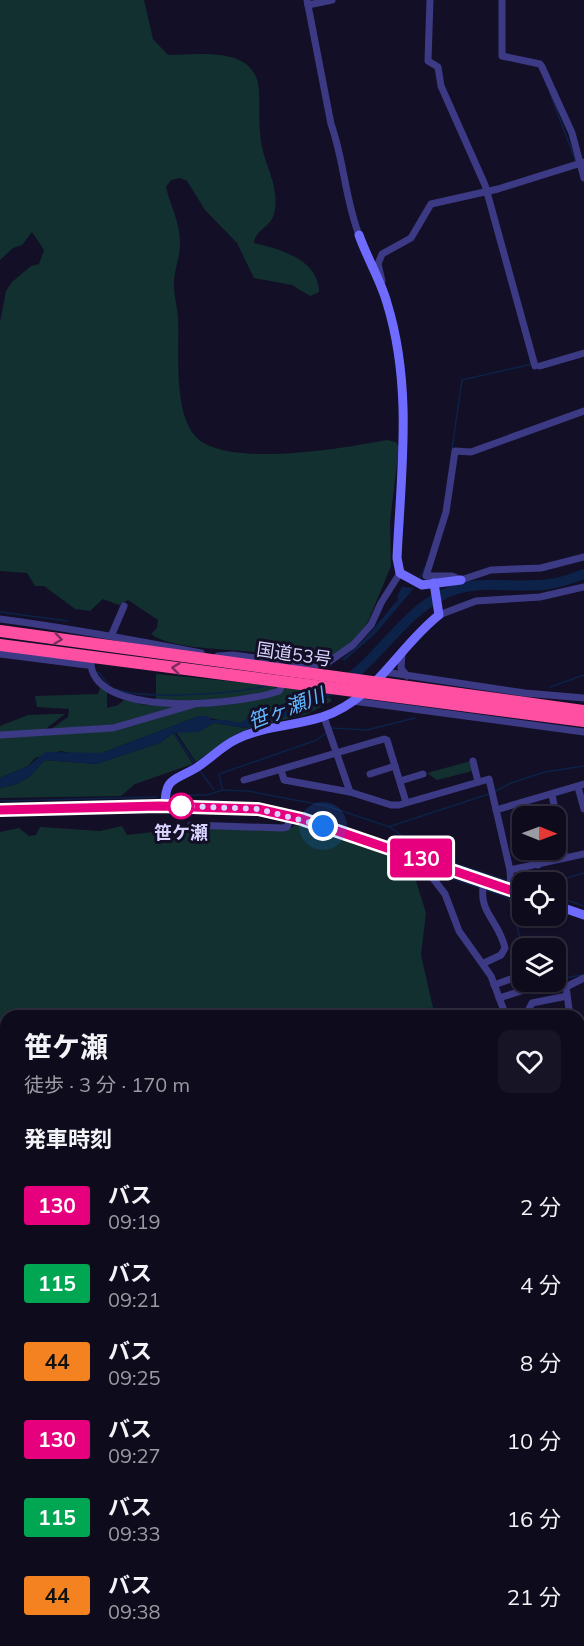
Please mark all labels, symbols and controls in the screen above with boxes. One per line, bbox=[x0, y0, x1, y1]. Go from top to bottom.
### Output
one-way arrow bbox=[53, 632, 63, 645]
street label: 国道53号 bbox=[255, 637, 333, 671]
one-way arrow bbox=[172, 662, 181, 674]
water label: 笹ヶ瀬川 bbox=[244, 681, 330, 734]
marker: 笹ケ瀬 bbox=[168, 793, 194, 819]
north arrow bbox=[512, 806, 566, 860]
map controls bbox=[512, 806, 566, 992]
your location bbox=[308, 811, 338, 841]
place label: 笹ケ瀬 bbox=[154, 821, 208, 844]
line badge: 130 bbox=[386, 838, 456, 878]
text: 130 bbox=[402, 845, 440, 871]
button: locate bbox=[512, 872, 566, 926]
button: layers bbox=[512, 938, 566, 992]
text: 笹ケ瀬 bbox=[24, 1029, 108, 1064]
button: heart bbox=[498, 1030, 561, 1093]
text: 徒歩 · 3 分 · 170 m bbox=[24, 1072, 190, 1097]
text: 発車時刻 bbox=[24, 1125, 112, 1153]
text: バス bbox=[108, 1181, 152, 1209]
text: 130 bbox=[38, 1192, 76, 1218]
text: 2 分 bbox=[520, 1193, 561, 1221]
text: 09:19 bbox=[108, 1209, 161, 1234]
text: バス bbox=[108, 1259, 152, 1287]
text: 115 bbox=[38, 1270, 76, 1296]
text: 4 分 bbox=[520, 1271, 561, 1299]
text: 09:21 bbox=[108, 1287, 161, 1312]
text: バス bbox=[108, 1337, 152, 1365]
text: 44 bbox=[44, 1348, 70, 1374]
text: 8 分 bbox=[520, 1349, 561, 1377]
text: 09:25 bbox=[108, 1365, 161, 1390]
text: バス bbox=[108, 1415, 152, 1443]
text: 130 bbox=[38, 1426, 76, 1452]
text: 10 分 bbox=[507, 1427, 561, 1455]
text: 09:27 bbox=[108, 1443, 161, 1468]
text: バス bbox=[108, 1493, 152, 1521]
text: 115 bbox=[38, 1504, 76, 1530]
text: 16 分 bbox=[507, 1505, 561, 1533]
text: 09:33 bbox=[108, 1521, 161, 1546]
text: バス bbox=[108, 1571, 152, 1599]
text: 44 bbox=[44, 1582, 70, 1608]
text: 21 分 bbox=[507, 1583, 561, 1611]
text: 09:38 bbox=[108, 1599, 161, 1624]

